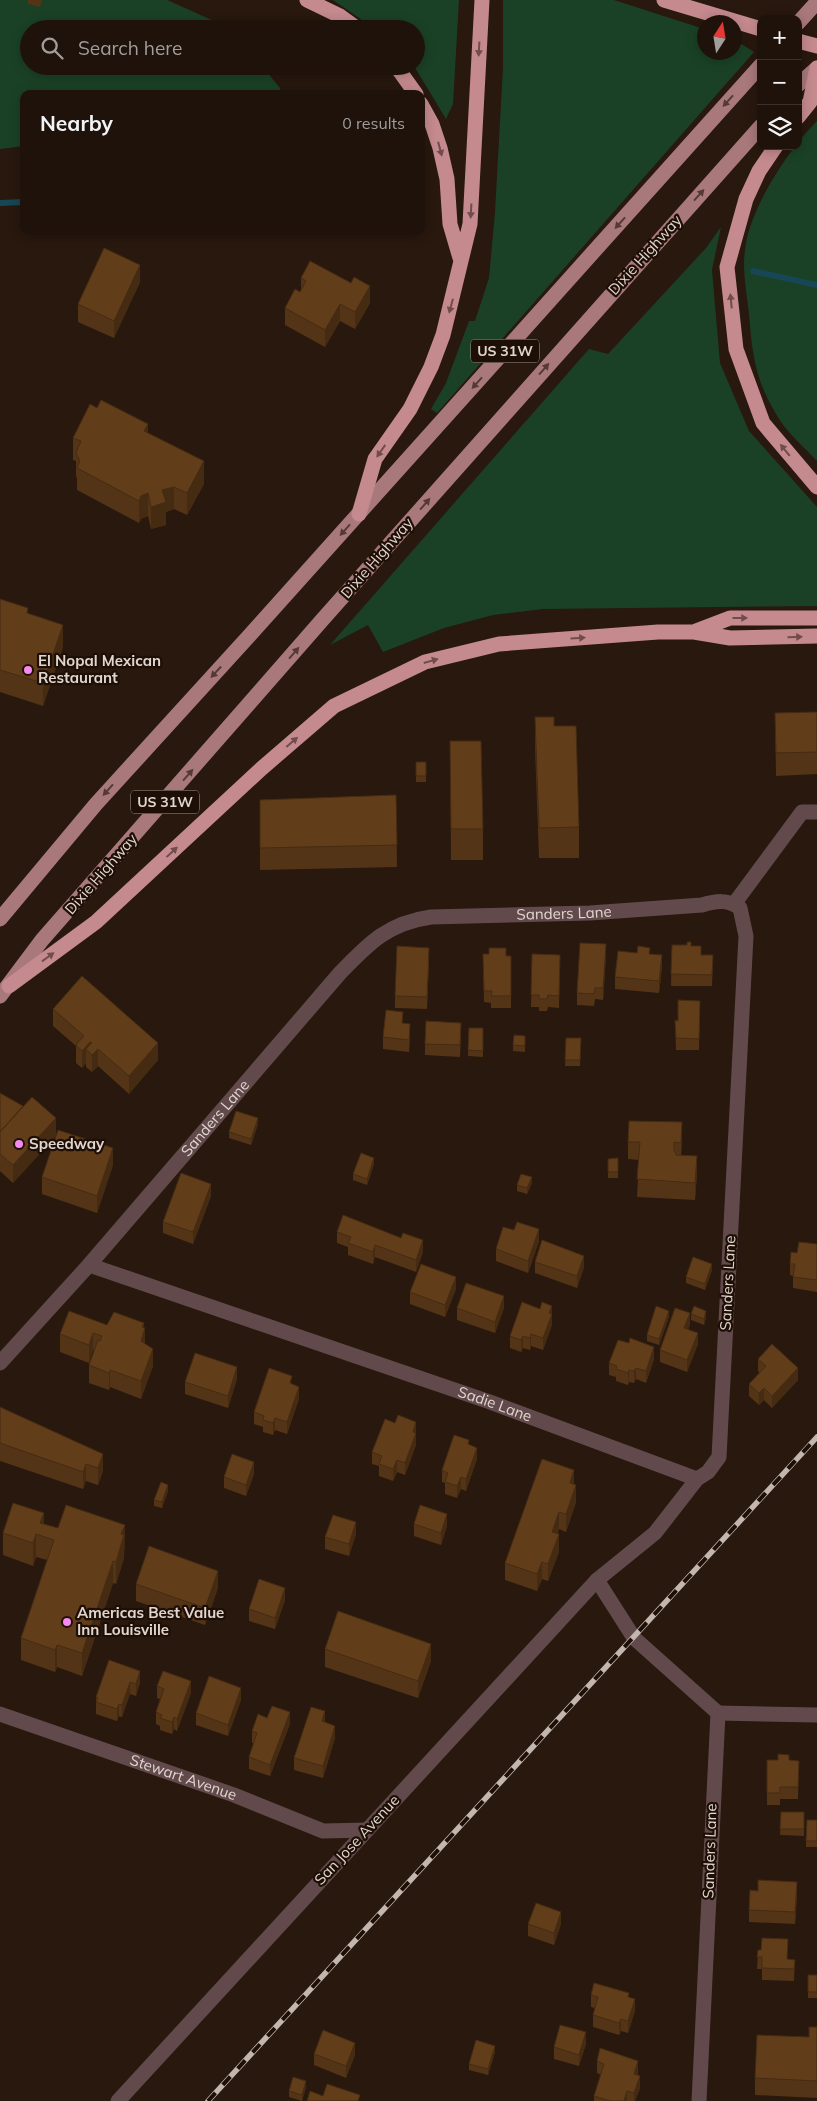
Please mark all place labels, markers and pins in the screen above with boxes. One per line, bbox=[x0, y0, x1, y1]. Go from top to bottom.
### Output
place label: El Nopal Mexican Restaurant bbox=[38, 651, 161, 687]
marker: El Nopal Mexican Restaurant bbox=[22, 664, 34, 676]
place label: Speedway bbox=[29, 1134, 105, 1153]
marker: Speedway bbox=[13, 1138, 25, 1150]
place label: Americas Best Value Inn Louisville bbox=[77, 1603, 224, 1639]
marker: Americas Best Value Inn Louisville bbox=[61, 1616, 73, 1628]

